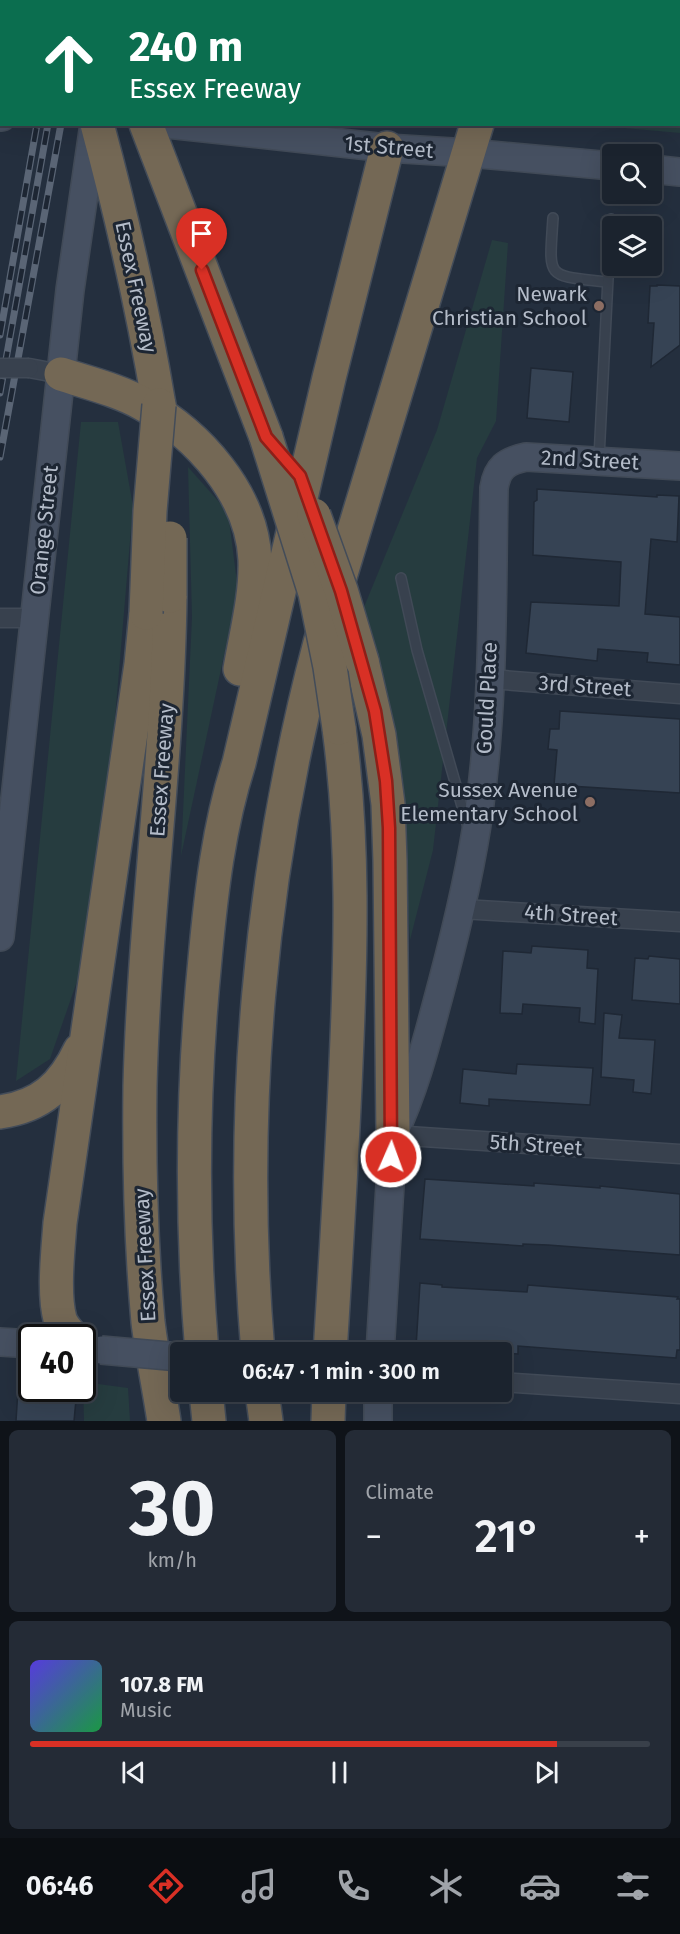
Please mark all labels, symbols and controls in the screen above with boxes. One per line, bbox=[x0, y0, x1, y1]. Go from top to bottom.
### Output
text: 240 m bbox=[129, 22, 243, 72]
icon: ahead bbox=[30, 24, 108, 102]
text: Essex Freeway bbox=[129, 73, 301, 105]
street label: 1st Street bbox=[344, 130, 435, 164]
map controls bbox=[602, 144, 662, 276]
button: search bbox=[602, 144, 662, 204]
pin bbox=[176, 208, 227, 270]
button: layers bbox=[602, 216, 662, 276]
icon: arrive bbox=[185, 217, 218, 250]
street label: Essex Freeway bbox=[109, 219, 163, 356]
place label: Newark Christian School bbox=[432, 281, 587, 331]
marker: Newark Christian School bbox=[592, 299, 606, 313]
street label: 2nd Street bbox=[540, 444, 640, 476]
street label: Orange Street bbox=[24, 463, 64, 596]
street label: Gould Place bbox=[471, 641, 503, 755]
street label: 3rd Street bbox=[538, 670, 633, 702]
street label: Essex Freeway bbox=[144, 702, 180, 838]
place label: Sussex Avenue Elementary School bbox=[400, 777, 578, 827]
marker: Sussex Avenue Elementary School bbox=[583, 795, 597, 809]
street label: 4th Street bbox=[523, 899, 619, 931]
position arrow bbox=[359, 1125, 423, 1189]
street label: 5th Street bbox=[489, 1129, 584, 1161]
street label: Essex Freeway bbox=[128, 1187, 161, 1322]
speed limit sign: 40 bbox=[18, 1324, 96, 1402]
text: 06:47 · 1 min · 300 m bbox=[242, 1358, 440, 1385]
text: 30 bbox=[129, 1462, 215, 1556]
text: Climate bbox=[366, 1480, 434, 1504]
text: 21° bbox=[475, 1510, 541, 1564]
text: − bbox=[366, 1517, 382, 1557]
text: + bbox=[634, 1517, 650, 1557]
text: km/h bbox=[148, 1548, 197, 1572]
text: 107.8 FM bbox=[120, 1671, 204, 1698]
text: Music bbox=[120, 1698, 172, 1722]
icon: previous bbox=[117, 1756, 150, 1789]
icon: pause bbox=[323, 1756, 356, 1789]
icon: next bbox=[530, 1756, 563, 1789]
icon: directions bbox=[145, 1865, 187, 1907]
icon: music bbox=[238, 1865, 280, 1907]
icon: phone bbox=[332, 1865, 374, 1907]
icon: climate bbox=[425, 1865, 467, 1907]
icon: car bbox=[519, 1865, 561, 1907]
icon: filters bbox=[612, 1865, 654, 1907]
text: 06:46 bbox=[26, 1870, 94, 1902]

